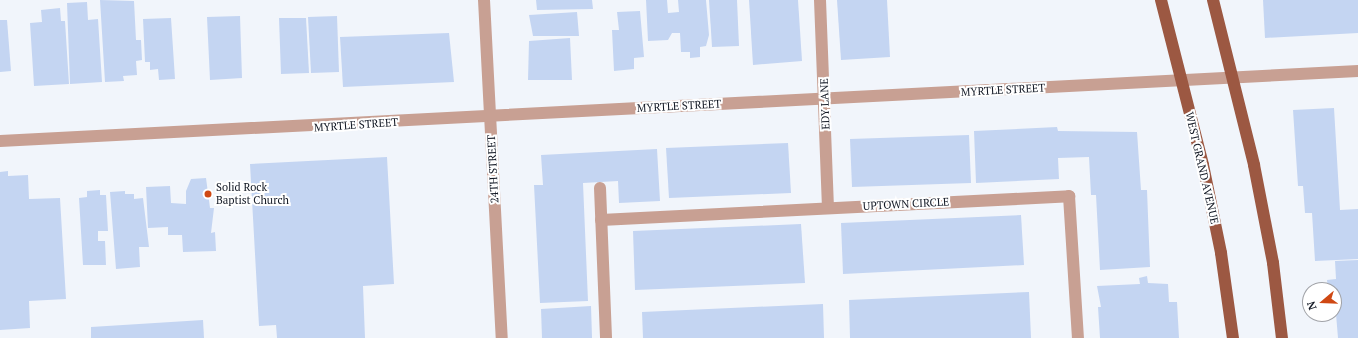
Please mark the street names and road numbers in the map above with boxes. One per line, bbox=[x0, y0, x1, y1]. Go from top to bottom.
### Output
street label: EDY LANE bbox=[818, 78, 832, 130]
street label: MYRTLE STREET bbox=[961, 81, 1045, 99]
street label: MYRTLE STREET bbox=[637, 97, 721, 115]
street label: WEST GRAND AVENUE bbox=[1183, 111, 1221, 225]
street label: MYRTLE STREET bbox=[313, 115, 399, 135]
street label: 24TH STREET bbox=[485, 134, 501, 204]
street label: UPTOWN CIRCLE bbox=[863, 195, 949, 213]

